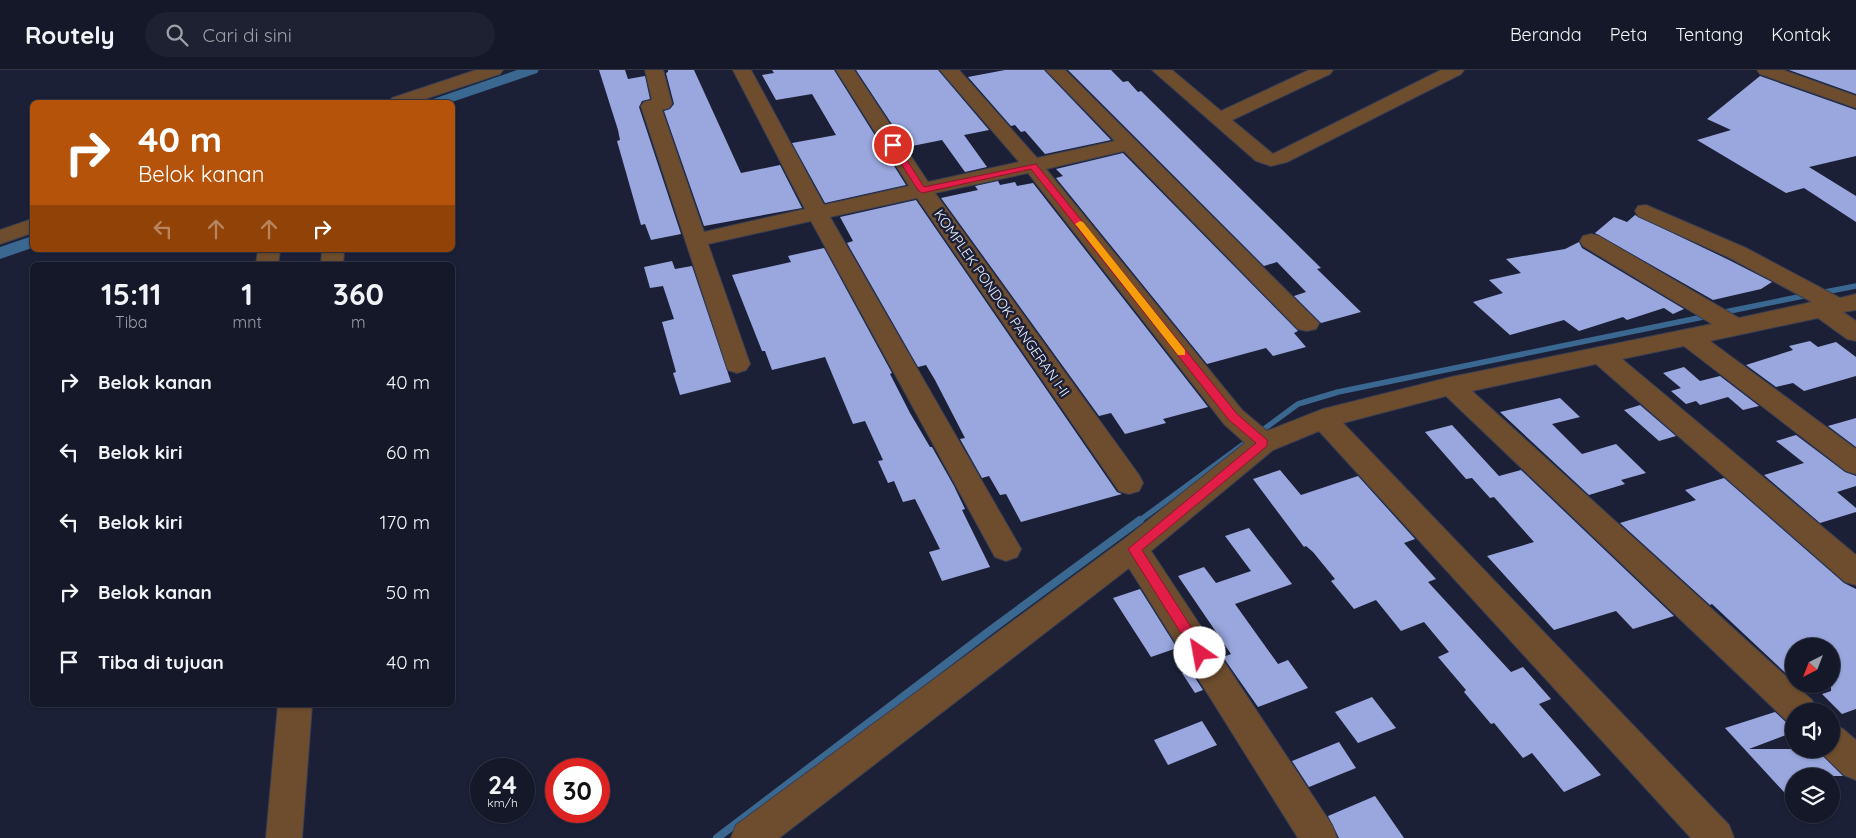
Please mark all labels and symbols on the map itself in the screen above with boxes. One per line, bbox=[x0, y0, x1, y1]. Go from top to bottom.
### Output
pin bbox=[872, 124, 914, 166]
street label: KOMPLEK PONDOK PANGERAN I-II bbox=[930, 206, 1074, 400]
position arrow bbox=[1173, 626, 1225, 678]
north arrow bbox=[1785, 638, 1840, 692]
speed limit sign: 30 bbox=[545, 758, 610, 823]

